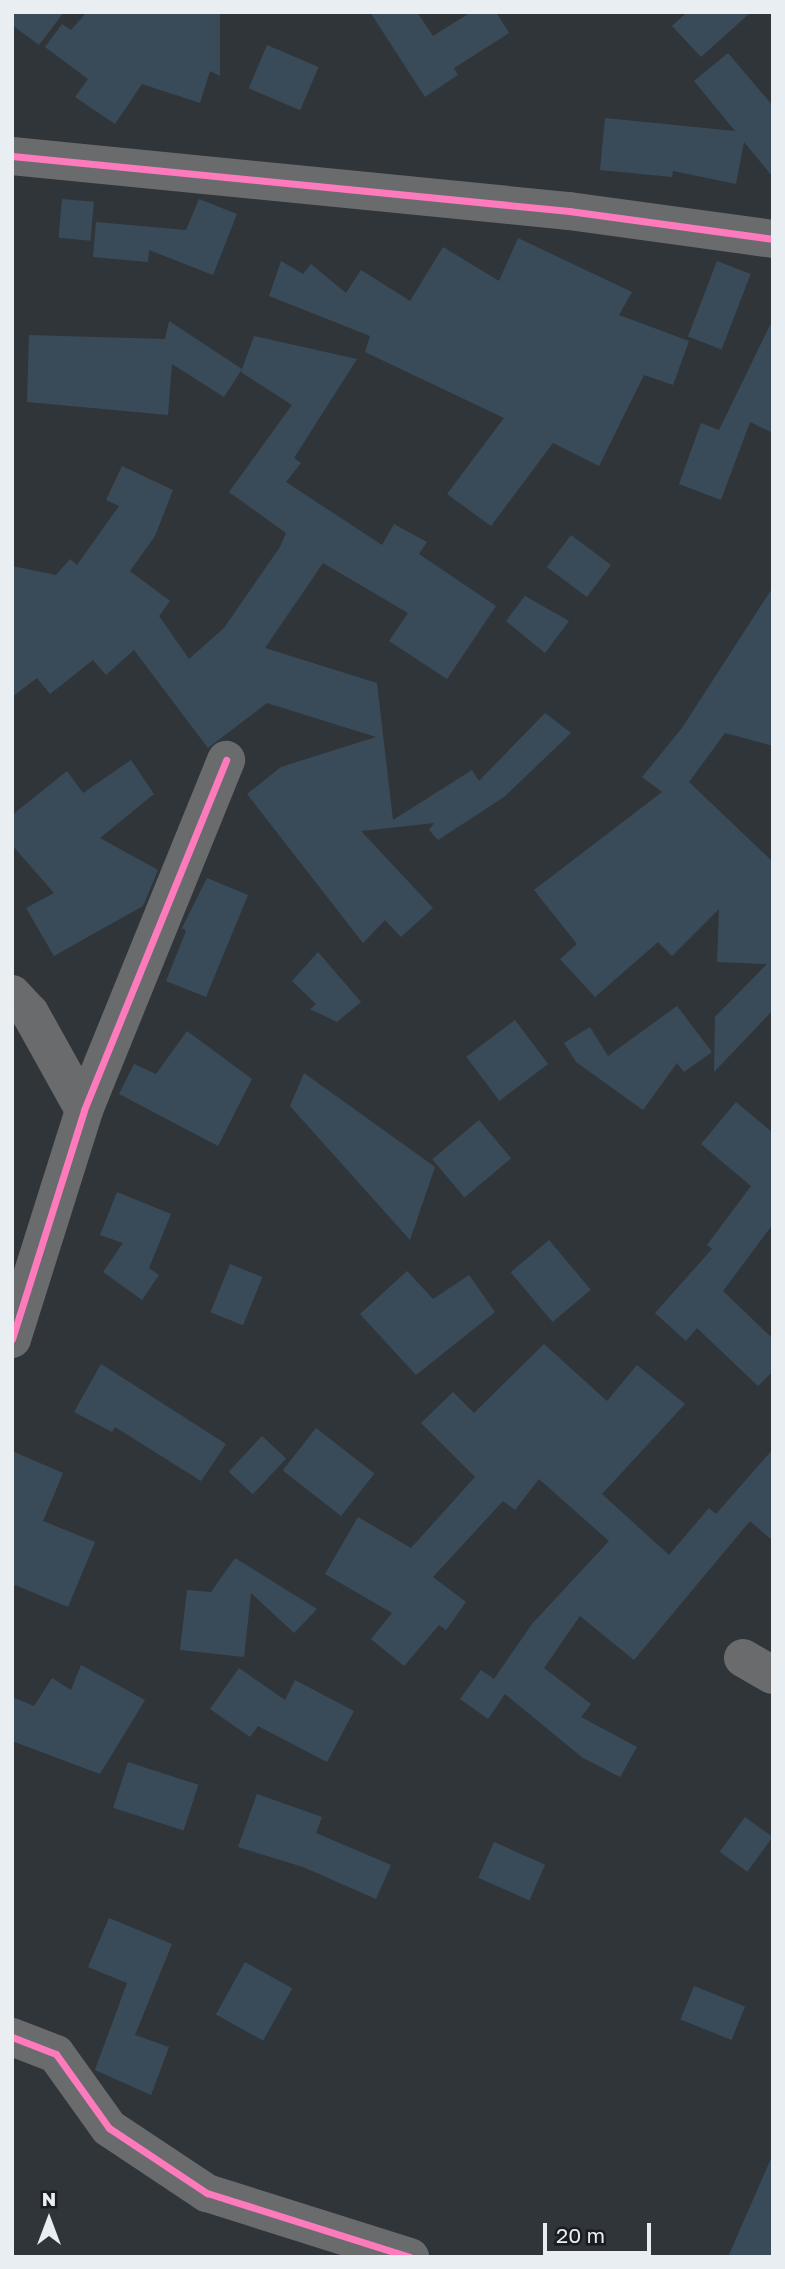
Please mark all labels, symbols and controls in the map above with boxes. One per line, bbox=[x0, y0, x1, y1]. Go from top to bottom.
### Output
north arrow bbox=[14, 2185, 84, 2255]
text: N bbox=[42, 2187, 56, 2210]
scale bar bbox=[547, 2210, 656, 2254]
text: 20 m bbox=[556, 2222, 605, 2248]

